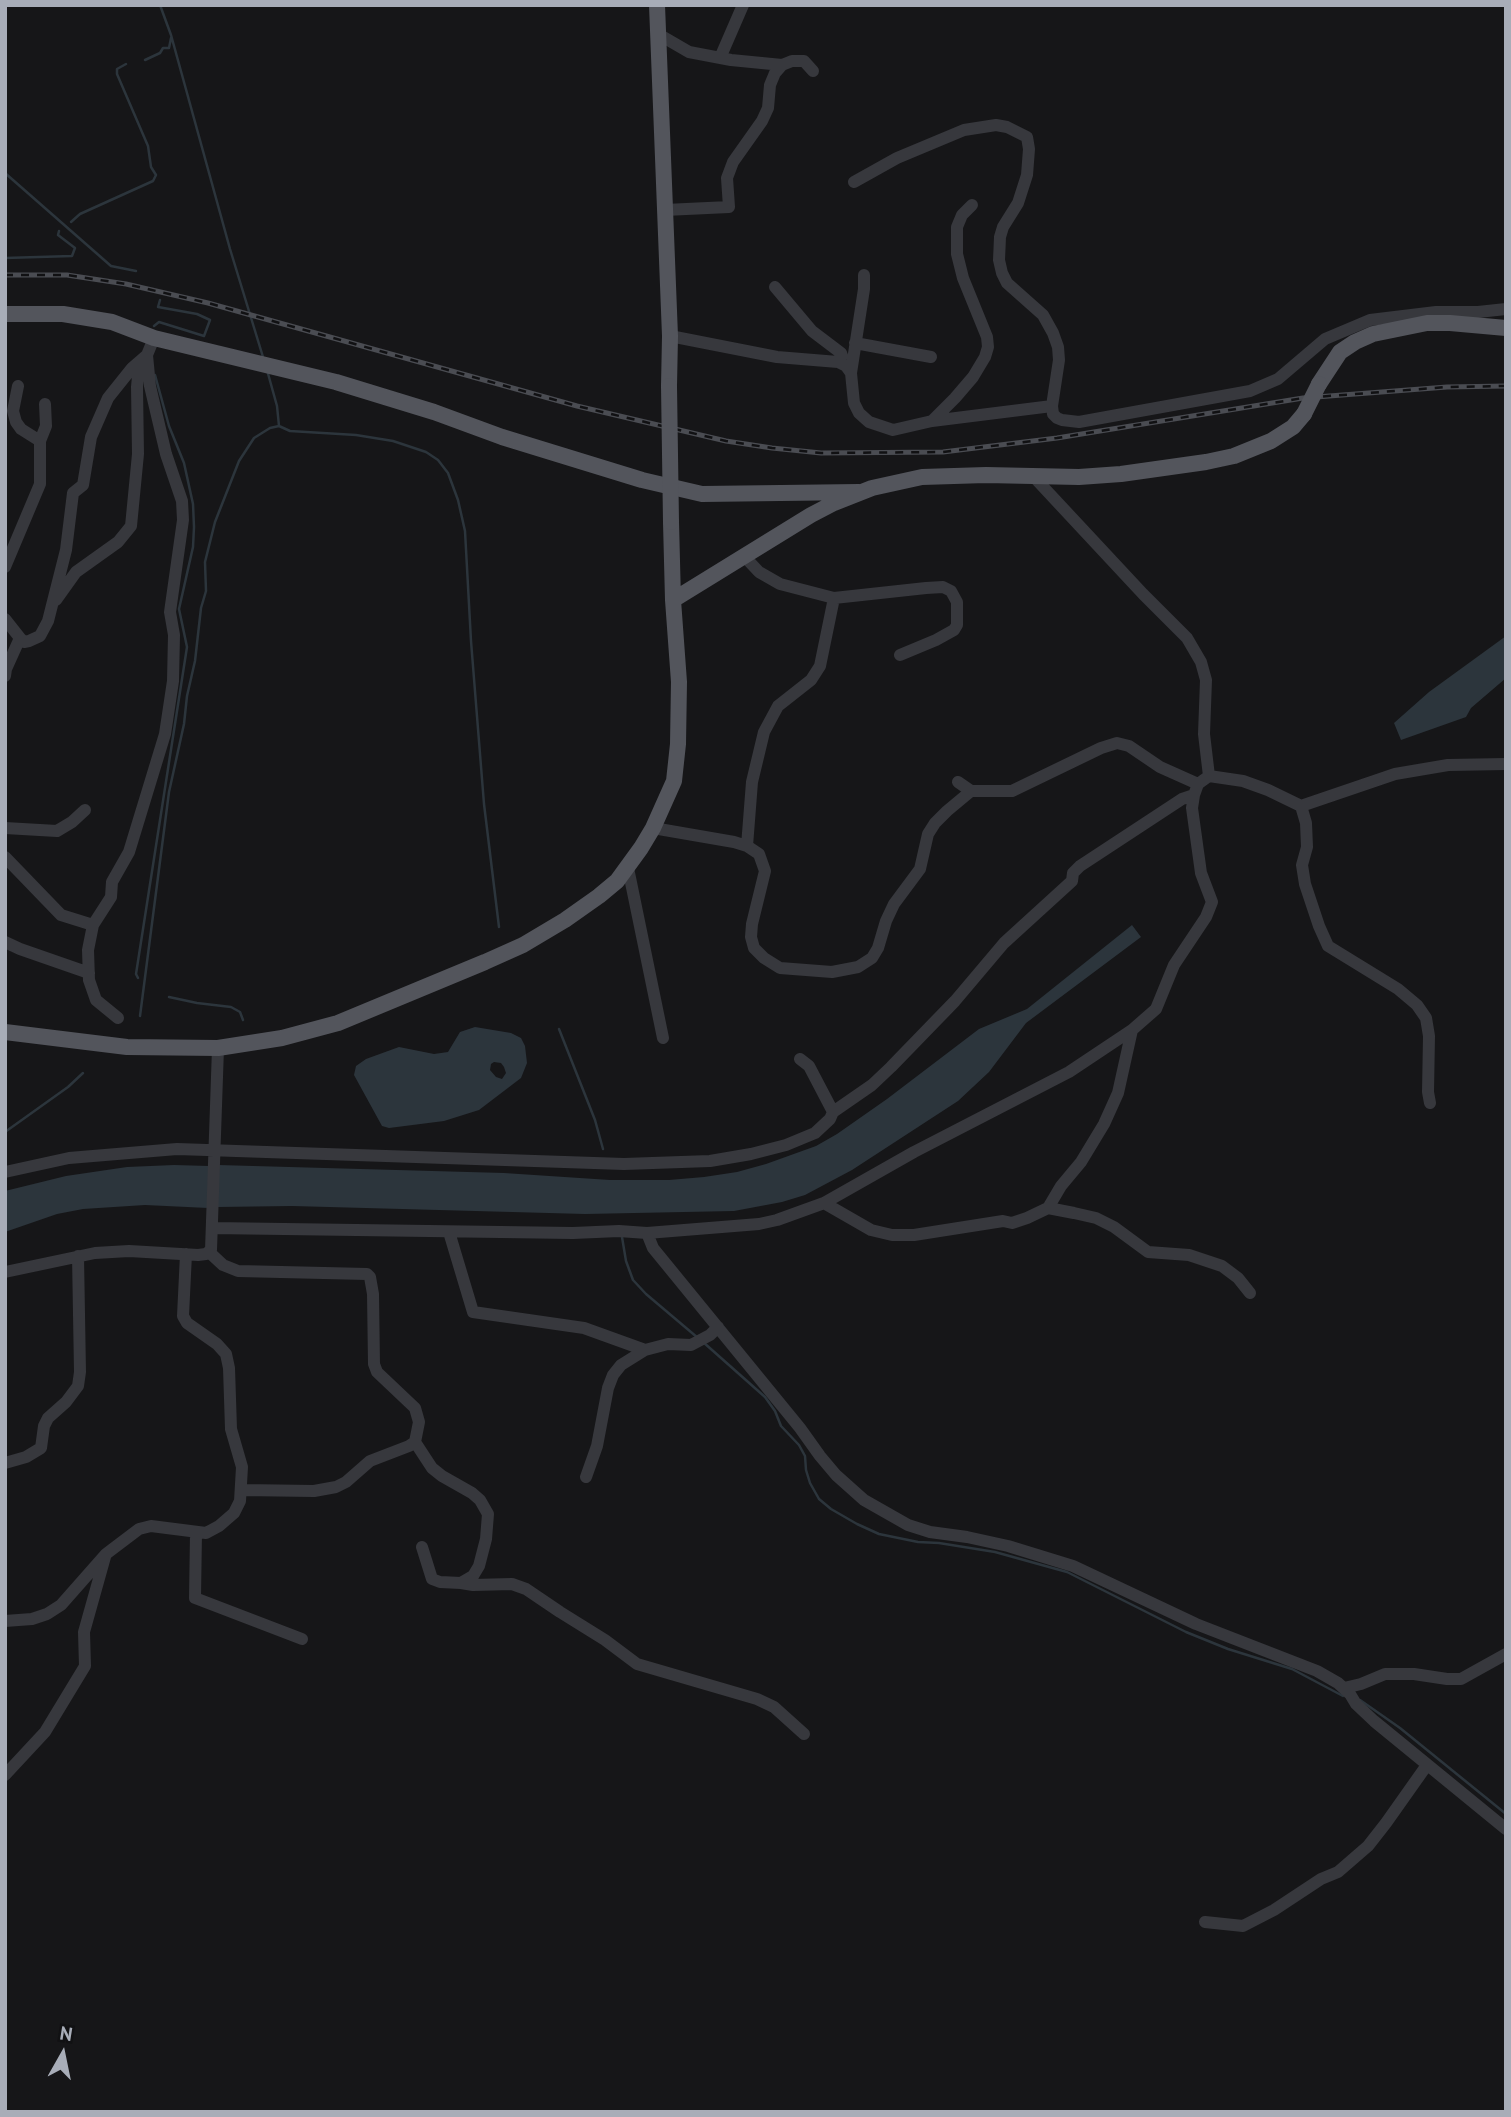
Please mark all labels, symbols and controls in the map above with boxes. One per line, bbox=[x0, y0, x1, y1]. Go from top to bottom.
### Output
north arrow bbox=[28, 2019, 98, 2089]
text: N bbox=[58, 2020, 74, 2046]

